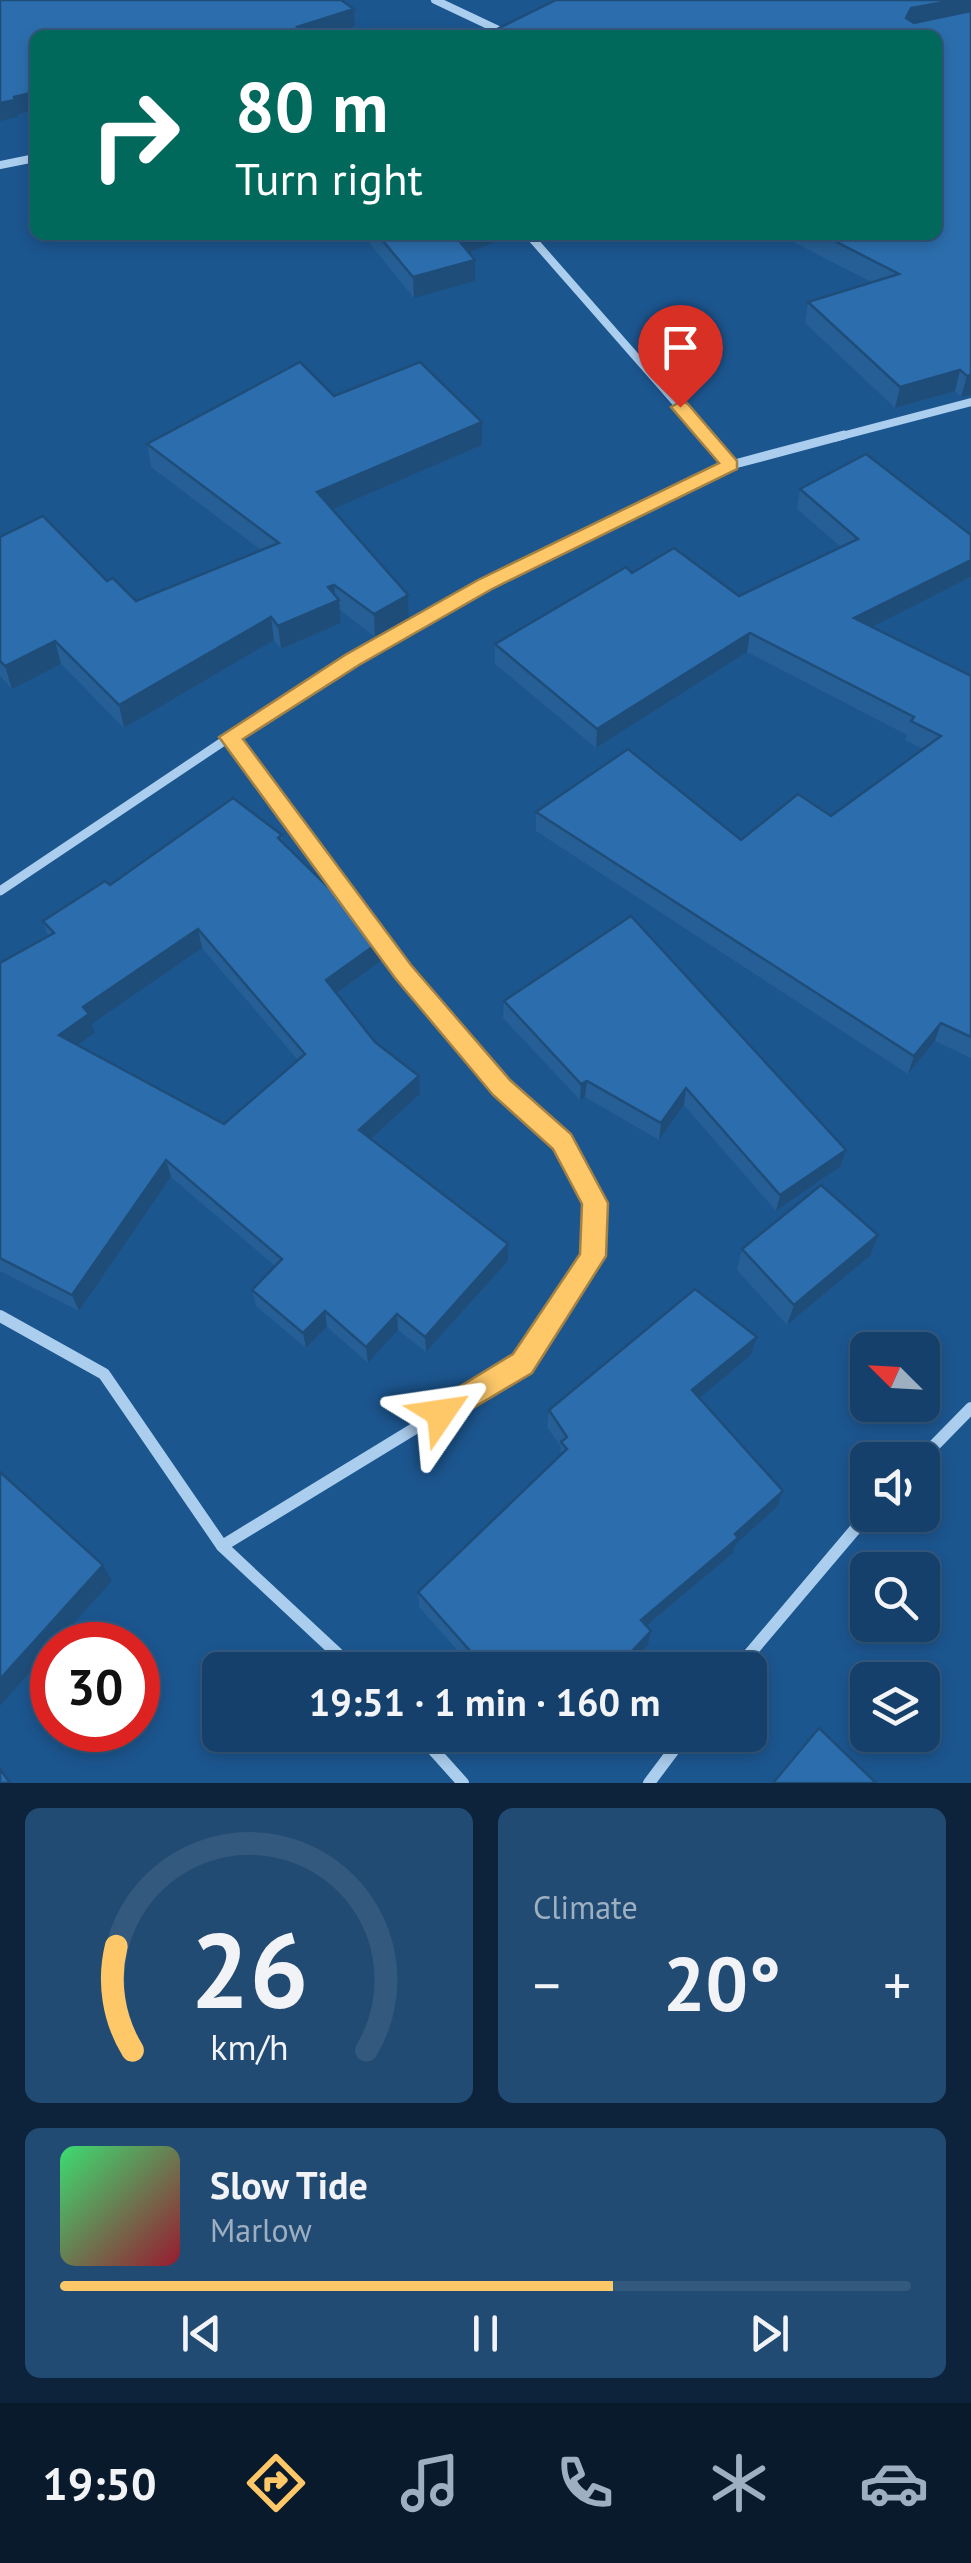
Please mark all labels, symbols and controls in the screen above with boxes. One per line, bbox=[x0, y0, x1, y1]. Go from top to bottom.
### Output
text: 80 m bbox=[235, 61, 388, 151]
icon: right bbox=[70, 70, 200, 200]
text: Turn right bbox=[235, 149, 423, 207]
pin bbox=[638, 305, 723, 408]
icon: arrive bbox=[653, 320, 708, 375]
north arrow bbox=[850, 1332, 940, 1422]
map controls bbox=[850, 1332, 940, 1752]
position arrow bbox=[389, 1361, 493, 1465]
button: sound bbox=[850, 1442, 940, 1532]
button: search bbox=[850, 1552, 940, 1642]
speed limit sign: 30 bbox=[30, 1622, 160, 1752]
button: layers bbox=[850, 1662, 940, 1752]
text: 19:51 · 1 min · 160 m bbox=[309, 1677, 660, 1726]
text: Climate bbox=[533, 1886, 638, 1928]
text: 26 bbox=[190, 1902, 308, 2037]
text: 20° bbox=[663, 1935, 781, 2032]
text: − bbox=[533, 1949, 561, 2020]
text: + bbox=[883, 1949, 911, 2020]
text: km/h bbox=[210, 2024, 288, 2070]
text: Slow Tide bbox=[210, 2160, 368, 2209]
text: Marlow bbox=[210, 2209, 312, 2251]
icon: previous bbox=[174, 2306, 229, 2361]
icon: pause bbox=[458, 2306, 513, 2361]
icon: next bbox=[742, 2306, 797, 2361]
icon: directions bbox=[241, 2448, 311, 2518]
icon: music bbox=[395, 2448, 465, 2518]
icon: phone bbox=[550, 2448, 620, 2518]
icon: climate bbox=[704, 2448, 774, 2518]
icon: car bbox=[859, 2448, 929, 2518]
text: 19:50 bbox=[42, 2454, 156, 2512]

